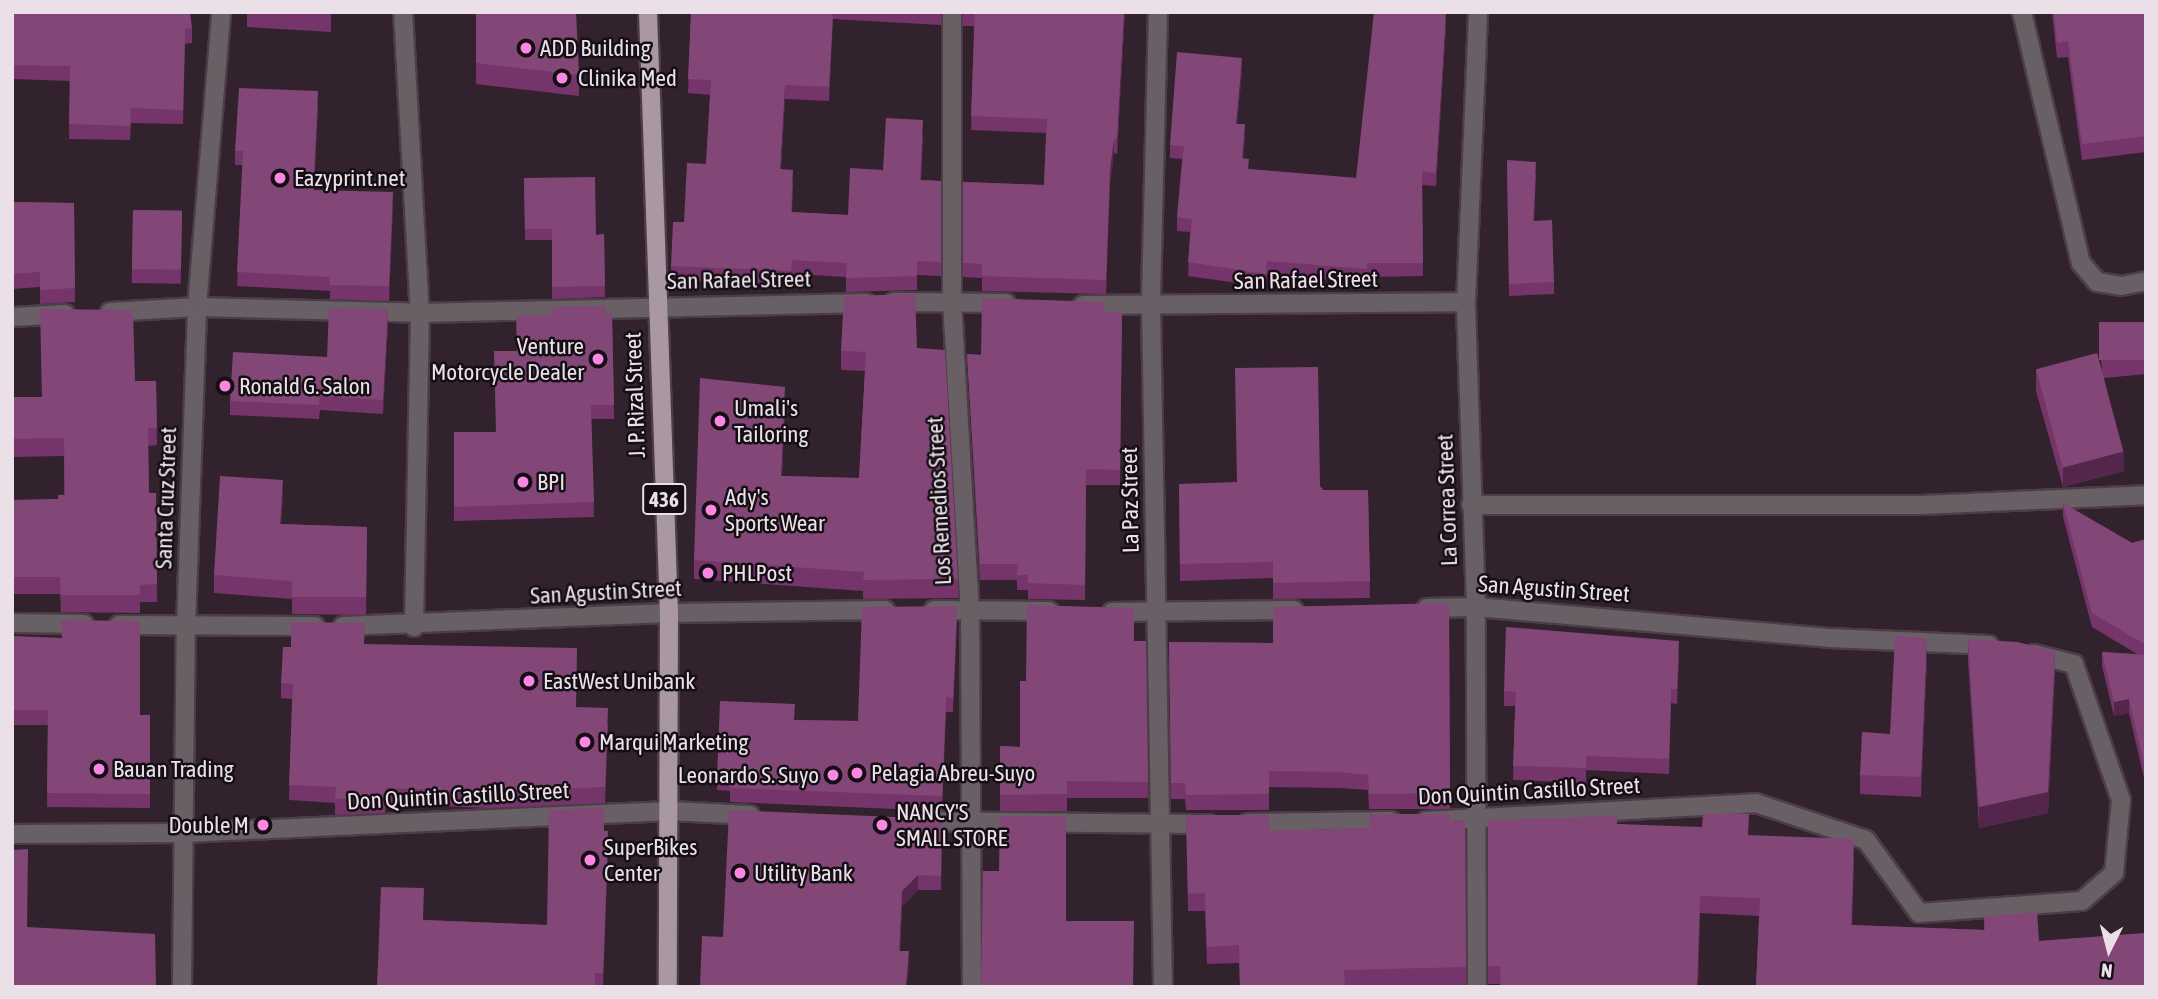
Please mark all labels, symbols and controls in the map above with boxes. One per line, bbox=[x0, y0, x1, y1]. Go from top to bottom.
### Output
place label: ADD Building bbox=[540, 34, 651, 62]
marker: ADD Building bbox=[518, 40, 534, 56]
place label: Clinika Med bbox=[578, 64, 677, 92]
marker: Clinika Med bbox=[552, 68, 572, 88]
place label: Eazyprint.net bbox=[294, 164, 405, 192]
marker: Eazyprint.net bbox=[272, 170, 288, 186]
street label: San Rafael Street bbox=[667, 265, 811, 295]
street label: San Rafael Street bbox=[1234, 265, 1378, 295]
place label: Venture Motorcycle Dealer bbox=[431, 332, 584, 386]
street label: J. P. Rizal Street bbox=[619, 332, 651, 458]
marker: Venture Motorcycle Dealer bbox=[590, 351, 606, 367]
place label: Ronald G. Salon bbox=[239, 372, 371, 400]
marker: Ronald G. Salon bbox=[217, 378, 233, 394]
place label: Umali's Tailoring bbox=[734, 394, 808, 448]
marker: Umali's Tailoring bbox=[712, 413, 728, 429]
street label: Los Remedios Street bbox=[921, 416, 957, 586]
street label: Santa Cruz Street bbox=[150, 427, 182, 569]
street label: La Correa Street bbox=[1431, 433, 1463, 567]
street label: La Paz Street bbox=[1115, 447, 1145, 553]
place label: BPI bbox=[537, 468, 565, 496]
marker: BPI bbox=[515, 474, 531, 490]
road number: 436 bbox=[641, 482, 687, 516]
place label: Ady's Sports Wear bbox=[725, 483, 825, 537]
marker: Ady's Sports Wear bbox=[703, 502, 719, 518]
place label: PHLPost bbox=[722, 559, 792, 587]
marker: PHLPost bbox=[700, 565, 716, 581]
street label: San Agustin Street bbox=[1477, 570, 1631, 608]
street label: San Agustin Street bbox=[530, 574, 682, 610]
place label: EastWest Unibank bbox=[543, 667, 695, 695]
marker: EastWest Unibank bbox=[521, 673, 537, 689]
place label: Marqui Marketing bbox=[599, 728, 748, 756]
marker: Marqui Marketing bbox=[577, 734, 593, 750]
place label: Bauan Trading bbox=[113, 755, 234, 783]
place label: Pelagia Abreu-Suyo bbox=[871, 759, 1035, 787]
marker: Bauan Trading bbox=[91, 761, 107, 777]
place label: Leonardo S. Suyo bbox=[678, 761, 819, 789]
marker: Pelagia Abreu-Suyo bbox=[849, 765, 865, 781]
marker: Leonardo S. Suyo bbox=[825, 767, 841, 783]
street label: Don Quintin Castillo Street bbox=[1417, 771, 1641, 811]
street label: Don Quintin Castillo Street bbox=[346, 776, 570, 816]
place label: NANCY'S SMALL STORE bbox=[896, 798, 1007, 852]
place label: Double M bbox=[168, 811, 249, 839]
marker: Double M bbox=[255, 817, 271, 833]
marker: NANCY'S SMALL STORE bbox=[874, 817, 890, 833]
place label: SuperBikes Center bbox=[604, 833, 697, 887]
marker: SuperBikes Center bbox=[582, 852, 598, 868]
place label: Utility Bank bbox=[754, 859, 853, 887]
marker: Utility Bank bbox=[732, 865, 748, 881]
north arrow bbox=[2074, 915, 2144, 985]
text: N bbox=[2100, 959, 2114, 982]

